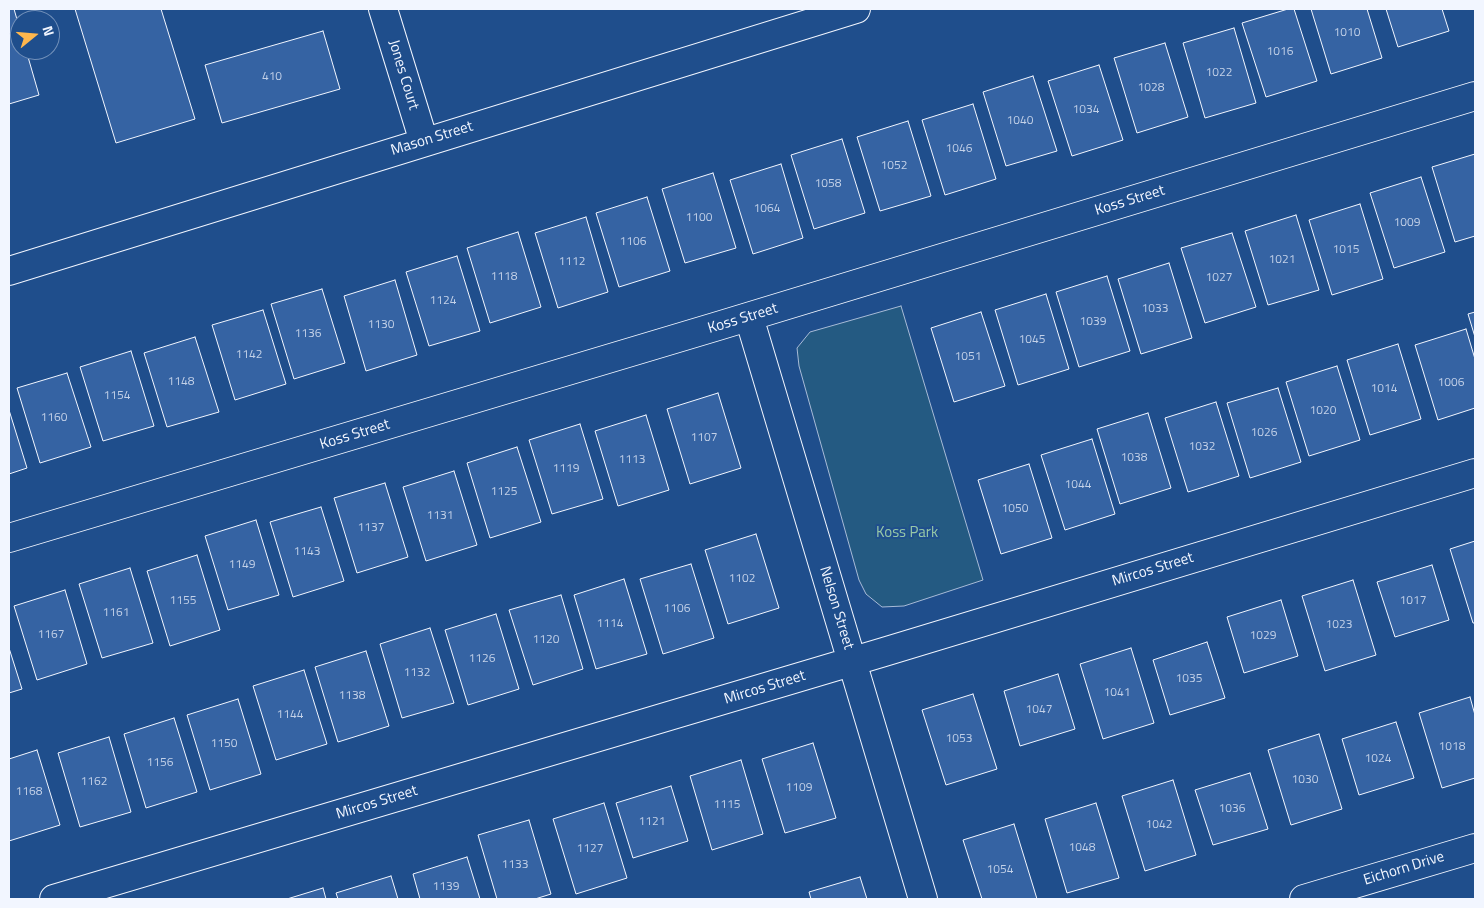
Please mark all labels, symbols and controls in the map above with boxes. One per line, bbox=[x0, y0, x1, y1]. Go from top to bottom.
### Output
north arrow bbox=[10, 10, 60, 60]
text: N bbox=[37, 23, 60, 38]
house number: 1010 bbox=[1334, 26, 1360, 40]
street label: Jones Court bbox=[384, 38, 422, 112]
house number: 1016 bbox=[1267, 45, 1293, 59]
house number: 1022 bbox=[1206, 66, 1232, 80]
house number: 410 bbox=[262, 70, 282, 84]
house number: 1028 bbox=[1138, 81, 1164, 95]
house number: 1034 bbox=[1073, 103, 1099, 117]
house number: 1040 bbox=[1007, 114, 1033, 128]
street label: Mason Street bbox=[389, 118, 475, 160]
house number: 1046 bbox=[946, 142, 972, 156]
house number: 1052 bbox=[881, 159, 907, 173]
house number: 1058 bbox=[815, 177, 841, 191]
street label: Koss Street bbox=[1093, 182, 1167, 220]
house number: 1064 bbox=[754, 202, 780, 216]
house number: 1100 bbox=[686, 211, 712, 225]
house number: 1009 bbox=[1394, 216, 1420, 230]
house number: 1106 bbox=[620, 235, 646, 249]
house number: 1015 bbox=[1333, 243, 1359, 257]
house number: 1021 bbox=[1269, 253, 1295, 267]
house number: 1112 bbox=[559, 255, 585, 269]
house number: 1118 bbox=[491, 270, 517, 284]
house number: 1027 bbox=[1206, 271, 1232, 285]
house number: 1124 bbox=[430, 294, 456, 308]
street label: Koss Street bbox=[706, 300, 780, 338]
house number: 1033 bbox=[1142, 302, 1168, 316]
house number: 1039 bbox=[1080, 315, 1106, 329]
house number: 1130 bbox=[368, 318, 394, 332]
house number: 1136 bbox=[295, 327, 321, 341]
house number: 1045 bbox=[1019, 333, 1045, 347]
house number: 1142 bbox=[236, 348, 262, 362]
house number: 1051 bbox=[955, 350, 981, 364]
house number: 1148 bbox=[168, 375, 194, 389]
house number: 1006 bbox=[1438, 376, 1464, 390]
house number: 1014 bbox=[1371, 382, 1397, 396]
house number: 1154 bbox=[104, 389, 130, 403]
house number: 1020 bbox=[1310, 404, 1336, 418]
house number: 1160 bbox=[41, 411, 67, 425]
street label: Koss Street bbox=[318, 416, 392, 454]
house number: 1026 bbox=[1251, 426, 1277, 440]
house number: 1107 bbox=[691, 431, 717, 445]
house number: 1032 bbox=[1189, 440, 1215, 454]
house number: 1038 bbox=[1121, 451, 1147, 465]
house number: 1113 bbox=[619, 453, 645, 467]
house number: 1119 bbox=[553, 462, 579, 476]
house number: 1044 bbox=[1065, 478, 1091, 492]
house number: 1125 bbox=[491, 485, 517, 499]
house number: 1050 bbox=[1002, 502, 1028, 516]
house number: 1131 bbox=[427, 509, 453, 523]
house number: 1137 bbox=[358, 521, 384, 535]
park label: Koss Park bbox=[876, 524, 938, 542]
house number: 1143 bbox=[294, 545, 320, 559]
street label: Mircos Street bbox=[1110, 549, 1196, 591]
house number: 1149 bbox=[229, 558, 255, 572]
street label: Nelson Street bbox=[815, 564, 857, 652]
house number: 1102 bbox=[729, 572, 755, 586]
house number: 1155 bbox=[170, 594, 196, 608]
house number: 1017 bbox=[1400, 594, 1426, 608]
house number: 1106 bbox=[664, 602, 690, 616]
house number: 1161 bbox=[103, 606, 129, 620]
house number: 1114 bbox=[597, 617, 623, 631]
house number: 1023 bbox=[1326, 618, 1352, 632]
house number: 1167 bbox=[38, 628, 64, 642]
house number: 1029 bbox=[1250, 629, 1276, 643]
house number: 1120 bbox=[533, 633, 559, 647]
house number: 1126 bbox=[469, 652, 495, 666]
house number: 1132 bbox=[404, 666, 430, 680]
street label: Mircos Street bbox=[722, 667, 808, 709]
house number: 1035 bbox=[1176, 672, 1202, 686]
house number: 1041 bbox=[1104, 686, 1130, 700]
house number: 1138 bbox=[339, 689, 365, 703]
house number: 1047 bbox=[1026, 703, 1052, 717]
house number: 1144 bbox=[277, 708, 303, 722]
house number: 1053 bbox=[946, 732, 972, 746]
house number: 1150 bbox=[211, 737, 237, 751]
house number: 1018 bbox=[1439, 740, 1465, 754]
house number: 1024 bbox=[1365, 752, 1391, 766]
house number: 1156 bbox=[147, 756, 173, 770]
house number: 1030 bbox=[1292, 773, 1318, 787]
house number: 1162 bbox=[81, 775, 107, 789]
house number: 1109 bbox=[786, 781, 812, 795]
street label: Mircos Street bbox=[334, 782, 420, 824]
house number: 1168 bbox=[16, 785, 42, 799]
house number: 1115 bbox=[714, 798, 740, 812]
house number: 1036 bbox=[1219, 802, 1245, 816]
house number: 1121 bbox=[639, 815, 665, 829]
house number: 1042 bbox=[1146, 818, 1172, 832]
house number: 1048 bbox=[1069, 841, 1095, 855]
house number: 1127 bbox=[577, 842, 603, 856]
street label: Eichorn Drive bbox=[1361, 848, 1447, 890]
house number: 1133 bbox=[502, 858, 528, 872]
house number: 1054 bbox=[987, 863, 1013, 877]
house number: 1139 bbox=[433, 880, 459, 894]

